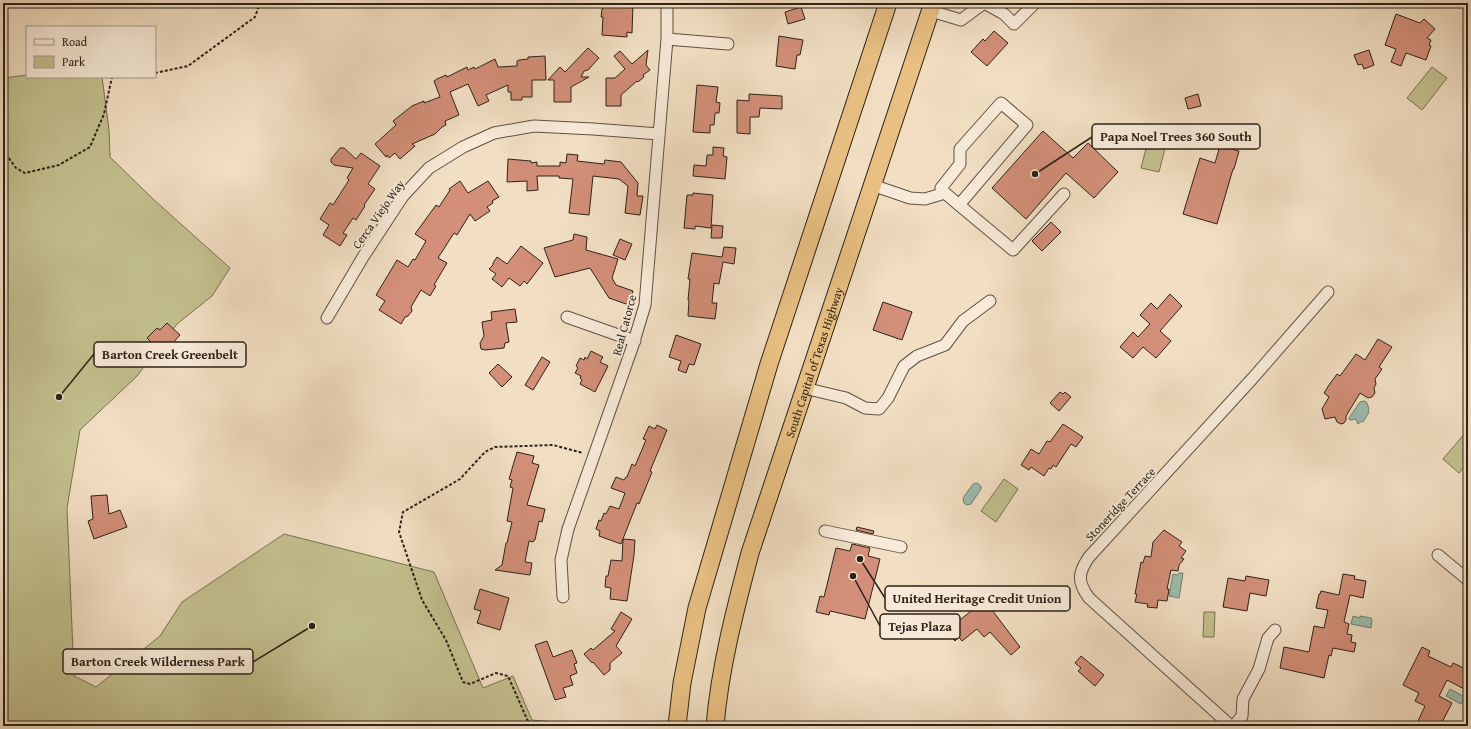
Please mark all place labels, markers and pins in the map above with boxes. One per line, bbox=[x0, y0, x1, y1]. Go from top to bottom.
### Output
callout: Papa Noel Trees 360 South bbox=[1092, 124, 1260, 149]
callout: Barton Creek Greenbelt bbox=[94, 342, 246, 367]
callout: United Heritage Credit Union bbox=[885, 586, 1070, 611]
callout: Tejas Plaza bbox=[880, 614, 960, 639]
callout: Barton Creek Wilderness Park bbox=[63, 649, 253, 674]

